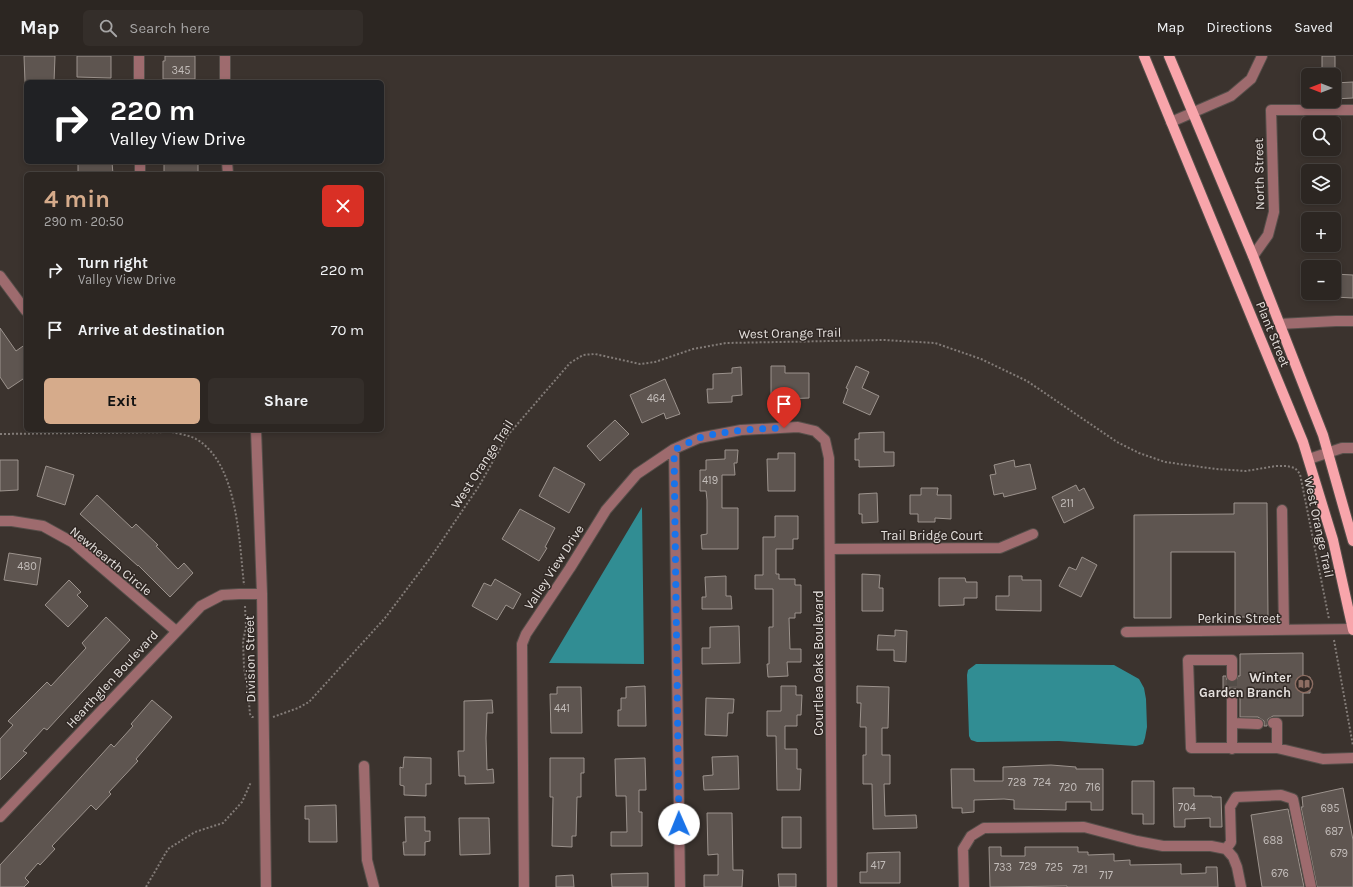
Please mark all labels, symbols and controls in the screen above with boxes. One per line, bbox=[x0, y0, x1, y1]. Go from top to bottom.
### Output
search box bbox=[83, 10, 363, 46]
text: Map bbox=[20, 17, 59, 39]
icon: search bbox=[97, 17, 119, 39]
text: Search here bbox=[129, 19, 210, 37]
text: Map bbox=[1157, 19, 1185, 36]
text: Directions bbox=[1207, 19, 1272, 36]
text: Saved bbox=[1294, 19, 1333, 36]
house number: 345 bbox=[172, 64, 190, 77]
north arrow bbox=[1301, 68, 1341, 108]
map controls bbox=[1301, 68, 1341, 300]
text: 220 m bbox=[110, 94, 195, 127]
icon: right bbox=[44, 96, 96, 148]
button: search bbox=[1301, 116, 1341, 156]
text: Valley View Drive bbox=[110, 128, 246, 150]
street label: North Street bbox=[1251, 138, 1267, 210]
button: layers bbox=[1301, 164, 1341, 204]
text: 4 min bbox=[44, 185, 110, 213]
button: close bbox=[322, 185, 364, 227]
button: + bbox=[1301, 212, 1341, 252]
text: 290 m · 20:50 bbox=[44, 214, 124, 229]
text: Turn right bbox=[78, 254, 148, 272]
icon: right bbox=[44, 259, 66, 281]
button: − bbox=[1301, 260, 1341, 300]
text: 220 m bbox=[320, 261, 364, 279]
text: Valley View Drive bbox=[78, 272, 176, 287]
street label: Plant Street bbox=[1253, 299, 1293, 369]
icon: arrive bbox=[44, 319, 66, 341]
text: Arrive at destination bbox=[78, 321, 225, 339]
text: 70 m bbox=[330, 321, 364, 339]
street label: West Orange Trail bbox=[738, 325, 842, 341]
button: Exit bbox=[44, 378, 200, 424]
button: Share bbox=[208, 378, 364, 424]
pin bbox=[767, 387, 801, 428]
house number: 464 bbox=[647, 392, 665, 405]
icon: arrive bbox=[773, 393, 795, 415]
street label: West Orange Trail bbox=[448, 417, 516, 511]
house number: 419 bbox=[702, 474, 718, 487]
street label: West Orange Trail bbox=[1301, 475, 1337, 579]
house number: 211 bbox=[1060, 497, 1074, 510]
street label: Valley View Drive bbox=[521, 522, 587, 612]
street label: Newhearth Circle bbox=[67, 523, 155, 599]
street label: Trail Bridge Court bbox=[881, 528, 983, 543]
house number: 480 bbox=[17, 560, 37, 573]
street label: Courtlea Oaks Boulevard bbox=[811, 590, 826, 736]
street label: Perkins Street bbox=[1197, 611, 1281, 626]
street label: Division Street bbox=[242, 615, 258, 703]
street label: Hearthglen Boulevard bbox=[63, 627, 161, 731]
place label: Winter Garden Branch bbox=[1199, 670, 1292, 700]
library icon: Winter Garden Branch bbox=[1294, 674, 1314, 694]
house number: 441 bbox=[554, 702, 570, 715]
house number: 728 bbox=[1008, 776, 1026, 789]
house number: 724 bbox=[1033, 776, 1051, 789]
house number: 720 bbox=[1059, 781, 1077, 794]
house number: 716 bbox=[1085, 781, 1101, 794]
house number: 704 bbox=[1178, 801, 1196, 814]
house number: 695 bbox=[1321, 802, 1339, 815]
position arrow bbox=[658, 803, 700, 845]
house number: 687 bbox=[1325, 825, 1343, 838]
house number: 688 bbox=[1263, 834, 1283, 847]
house number: 679 bbox=[1330, 847, 1348, 860]
house number: 417 bbox=[871, 859, 885, 872]
house number: 729 bbox=[1019, 860, 1037, 873]
house number: 733 bbox=[994, 861, 1012, 874]
house number: 725 bbox=[1045, 861, 1063, 874]
house number: 721 bbox=[1072, 863, 1088, 876]
house number: 676 bbox=[1271, 867, 1289, 880]
house number: 717 bbox=[1099, 869, 1113, 882]

